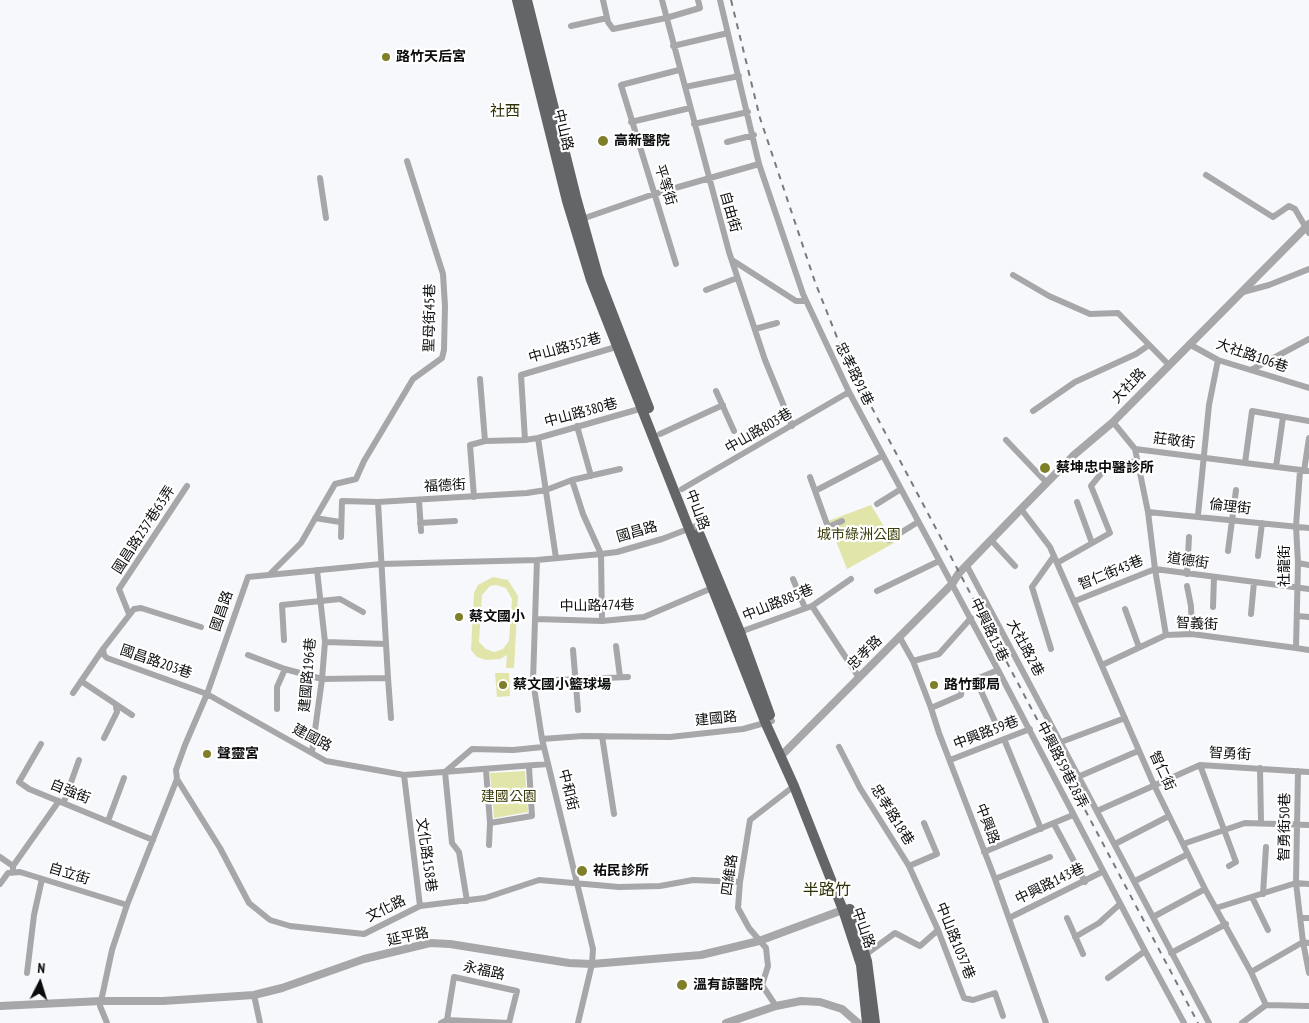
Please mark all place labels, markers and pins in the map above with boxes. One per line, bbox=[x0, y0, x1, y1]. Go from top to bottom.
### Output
place label: 路竹天后宮 bbox=[396, 49, 466, 65]
marker: 路竹天后宮 bbox=[380, 51, 392, 63]
place label: 高新醫院 bbox=[614, 133, 670, 149]
marker: 高新醫院 bbox=[596, 134, 610, 148]
place label: 蔡坤忠中醫診所 bbox=[1056, 460, 1154, 476]
marker: 蔡坤忠中醫診所 bbox=[1038, 461, 1052, 475]
place label: 蔡文國小 bbox=[469, 609, 525, 625]
marker: 蔡文國小 bbox=[453, 611, 465, 623]
place label: 蔡文國小籃球場 bbox=[513, 677, 611, 693]
place label: 路竹郵局 bbox=[944, 677, 1000, 693]
marker: 蔡文國小籃球場 bbox=[497, 679, 509, 691]
marker: 路竹郵局 bbox=[928, 679, 940, 691]
place label: 聲靈宮 bbox=[217, 746, 259, 762]
marker: 聲靈宮 bbox=[201, 748, 213, 760]
place label: 祐民診所 bbox=[593, 863, 649, 879]
marker: 祐民診所 bbox=[575, 864, 589, 878]
place label: 溫有諒醫院 bbox=[693, 977, 763, 993]
marker: 溫有諒醫院 bbox=[675, 978, 689, 992]

